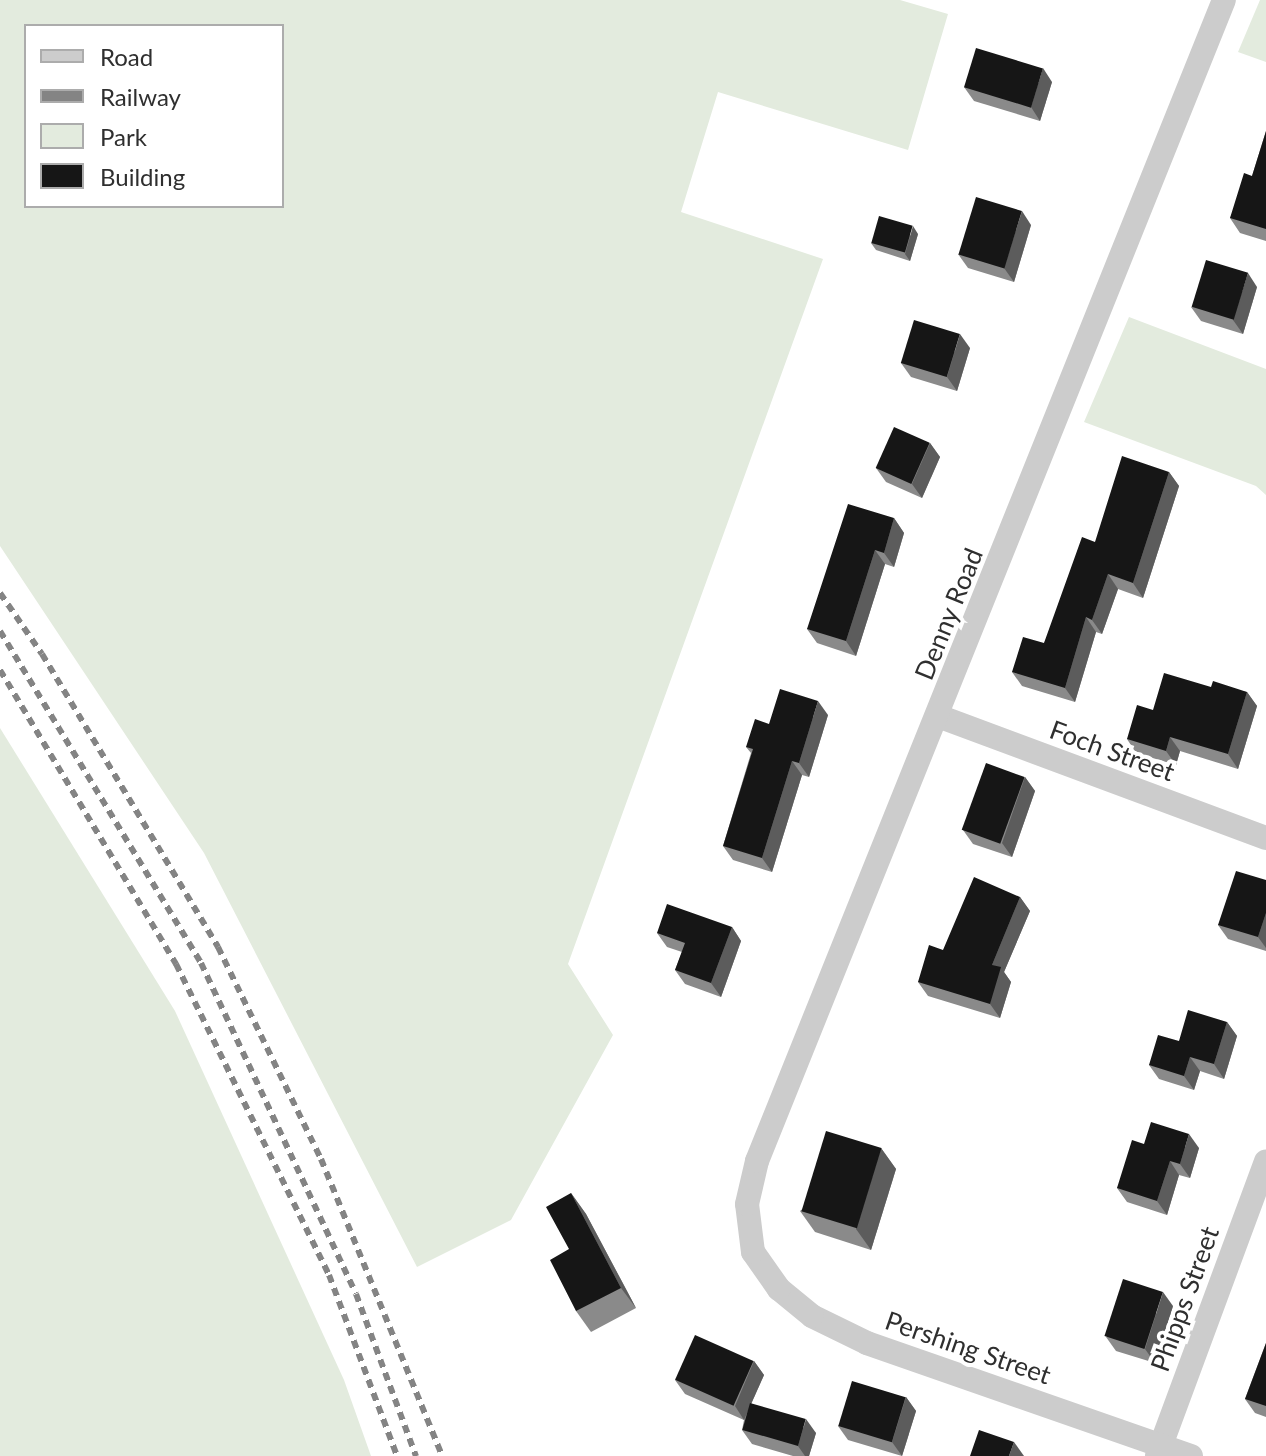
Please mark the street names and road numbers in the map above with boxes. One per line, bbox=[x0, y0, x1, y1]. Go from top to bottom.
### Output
street label: Denny Road bbox=[908, 543, 990, 685]
street label: Foch Street bbox=[1045, 714, 1179, 788]
street label: Phipps Street bbox=[1144, 1222, 1226, 1376]
street label: Pershing Street bbox=[881, 1305, 1055, 1391]

